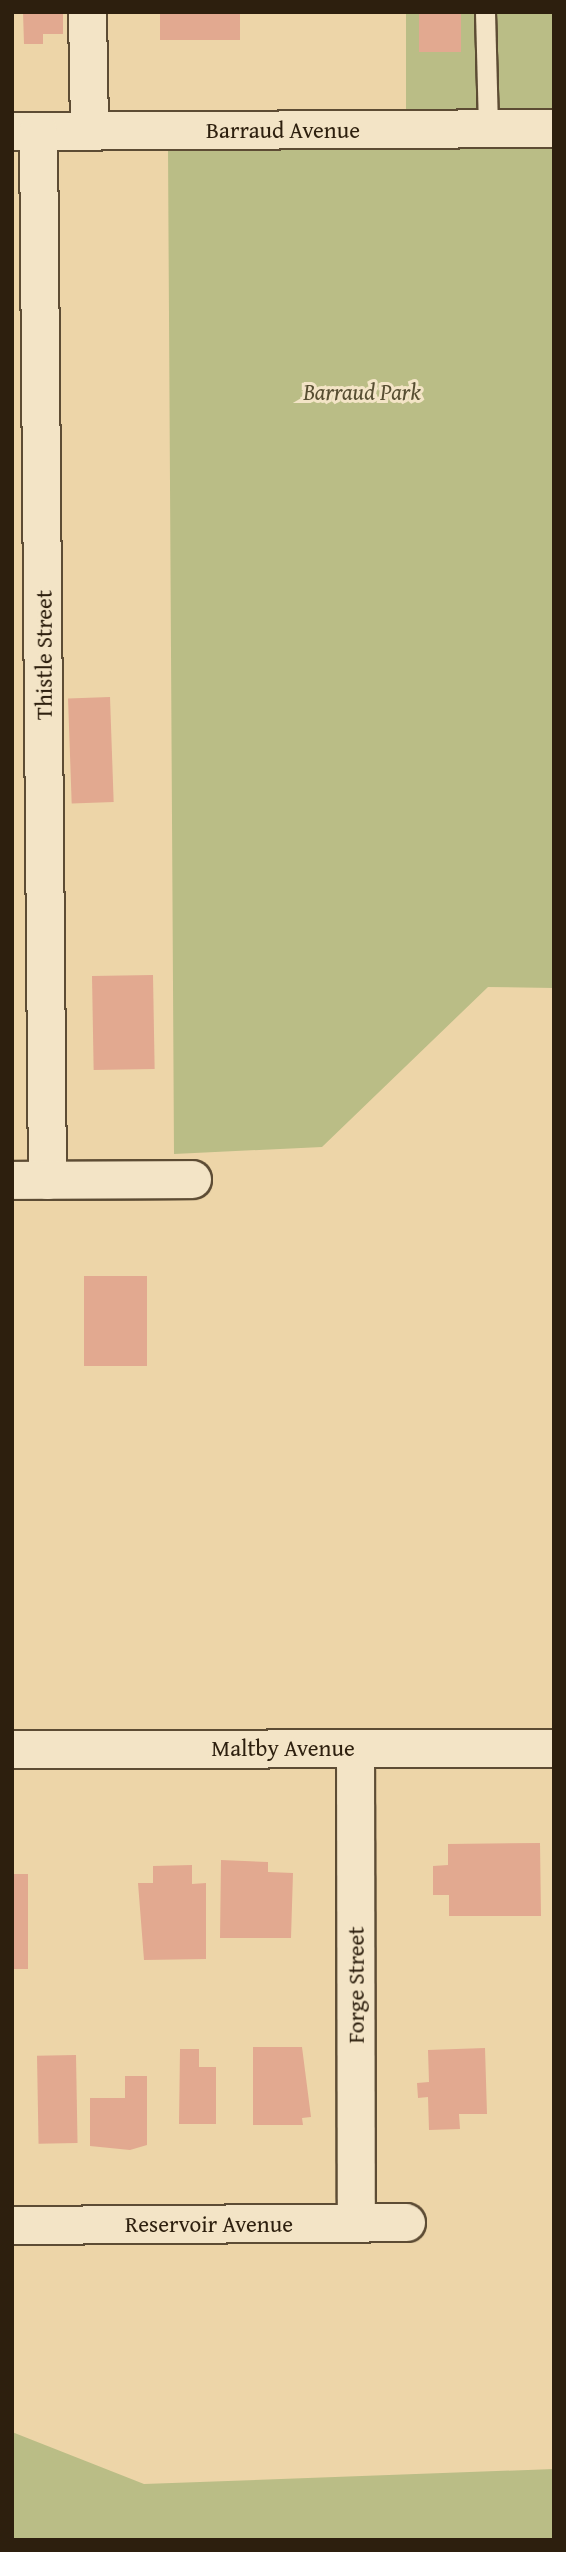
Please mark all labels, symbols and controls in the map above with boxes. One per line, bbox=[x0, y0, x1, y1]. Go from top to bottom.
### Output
street label: Barraud Avenue bbox=[206, 116, 360, 144]
park label: Barraud Park bbox=[303, 378, 421, 406]
street label: Thistle Street bbox=[30, 590, 58, 720]
street label: Maltby Avenue bbox=[211, 1734, 355, 1762]
street label: Forge Street bbox=[342, 1926, 370, 2044]
street label: Reservoir Avenue bbox=[125, 2210, 293, 2238]

